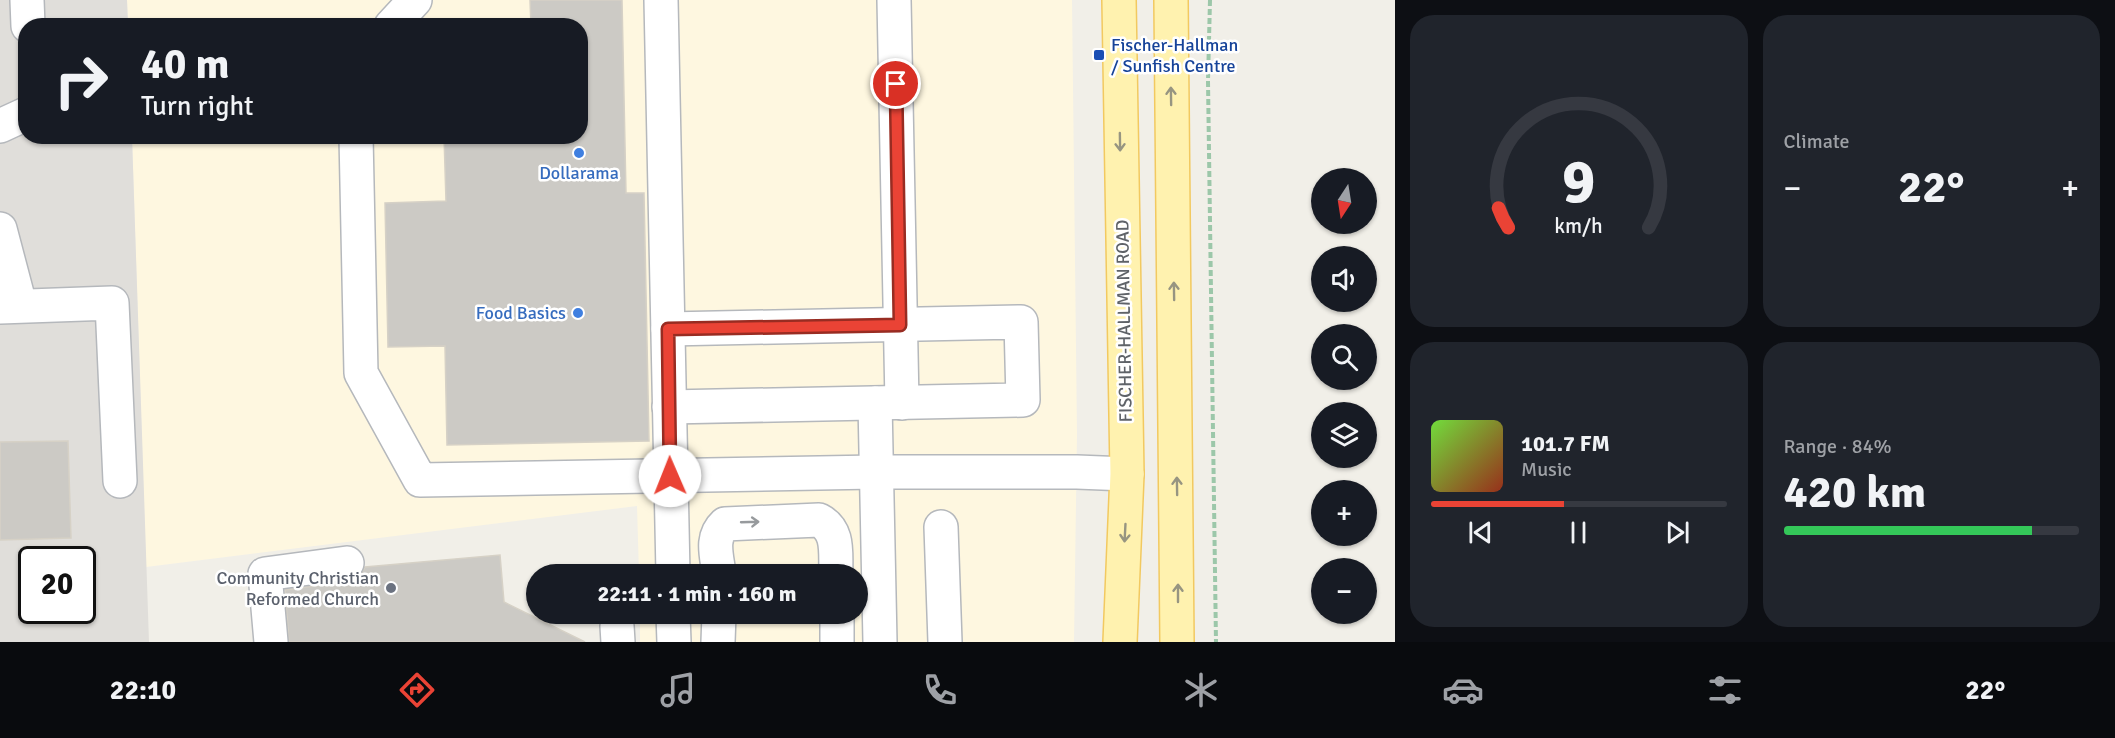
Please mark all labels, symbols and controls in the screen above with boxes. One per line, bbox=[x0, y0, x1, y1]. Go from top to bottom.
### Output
place label: Fischer-Hallman / Sunfish Centre bbox=[1111, 34, 1238, 77]
text: 40 m bbox=[141, 39, 230, 90]
icon: right bbox=[42, 42, 120, 120]
marker: Fischer-Hallman / Sunfish Centre bbox=[1092, 48, 1106, 62]
pin bbox=[870, 58, 921, 109]
icon: arrive bbox=[879, 67, 912, 100]
one-way arrow bbox=[1166, 86, 1177, 106]
text: Turn right bbox=[141, 90, 254, 123]
text: Climate bbox=[1784, 129, 1849, 154]
one-way arrow bbox=[1114, 132, 1125, 152]
text: 9 bbox=[1562, 143, 1596, 220]
marker: Dollarama bbox=[572, 146, 586, 160]
text: 22° bbox=[1898, 160, 1965, 215]
place label: Dollarama bbox=[539, 162, 619, 184]
north arrow bbox=[1311, 168, 1377, 234]
map controls bbox=[1311, 168, 1377, 624]
text: − bbox=[1784, 168, 1801, 209]
text: + bbox=[2061, 168, 2079, 209]
text: km/h bbox=[1554, 213, 1603, 239]
street label: FISCHER-HALLMAN ROAD bbox=[1111, 219, 1137, 423]
button: sound bbox=[1311, 246, 1377, 312]
one-way arrow bbox=[1168, 281, 1180, 301]
place label: Food Basics bbox=[476, 302, 566, 324]
marker: Food Basics bbox=[571, 306, 585, 320]
button: search bbox=[1311, 324, 1377, 390]
button: layers bbox=[1311, 402, 1377, 468]
text: 101.7 FM bbox=[1521, 430, 1610, 457]
text: Range · 84% bbox=[1784, 434, 1892, 459]
position arrow bbox=[638, 444, 702, 508]
text: Music bbox=[1521, 457, 1572, 482]
text: 420 km bbox=[1784, 465, 1926, 520]
one-way arrow bbox=[1171, 476, 1183, 496]
button: + bbox=[1311, 480, 1377, 546]
one-way arrow bbox=[739, 516, 759, 528]
icon: previous bbox=[1464, 516, 1497, 549]
icon: pause bbox=[1562, 516, 1595, 549]
icon: next bbox=[1661, 516, 1694, 549]
one-way arrow bbox=[1120, 522, 1131, 542]
speed limit sign: 20 bbox=[18, 546, 96, 624]
button: − bbox=[1311, 558, 1377, 624]
place label: Community Christian Reformed Church bbox=[216, 567, 379, 610]
text: 22:11 · 1 min · 160 m bbox=[597, 580, 797, 607]
marker: Community Christian Reformed Church bbox=[384, 581, 398, 595]
one-way arrow bbox=[1172, 584, 1183, 604]
icon: directions bbox=[396, 669, 438, 711]
icon: music bbox=[657, 669, 699, 711]
icon: phone bbox=[919, 669, 961, 711]
icon: climate bbox=[1180, 669, 1222, 711]
icon: car bbox=[1442, 669, 1484, 711]
icon: filters bbox=[1704, 669, 1746, 711]
text: 22:10 bbox=[110, 674, 176, 707]
text: 22° bbox=[1965, 674, 2005, 707]

